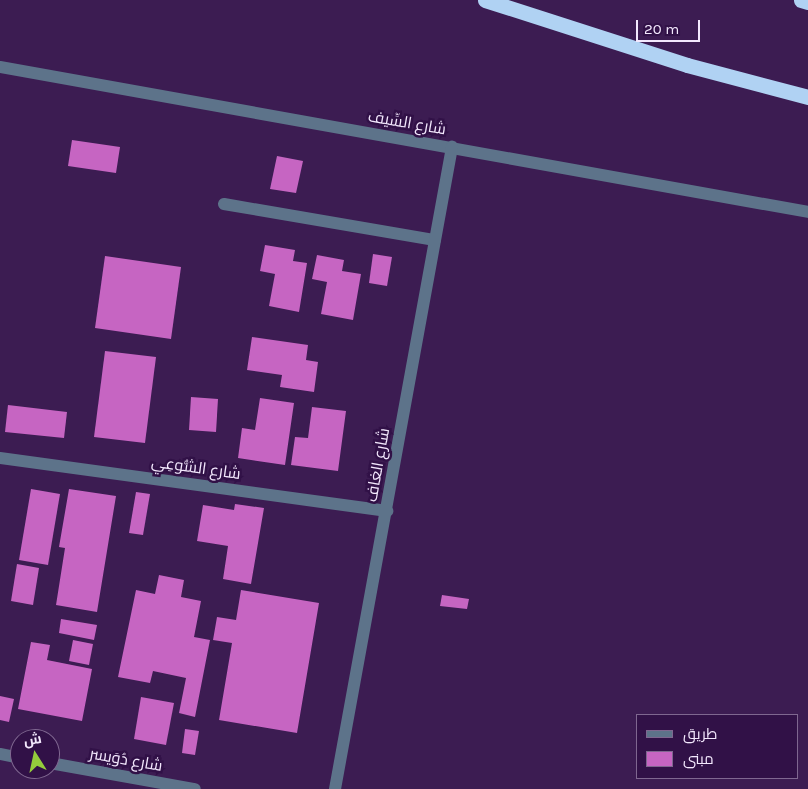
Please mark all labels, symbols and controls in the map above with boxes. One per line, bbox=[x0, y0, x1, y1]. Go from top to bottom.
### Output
scale bar bbox=[638, 10, 702, 42]
text: 20 m bbox=[644, 20, 679, 38]
street label: شارع السِّيف bbox=[367, 107, 447, 139]
street label: شارع الغاف bbox=[362, 426, 394, 504]
street label: شارع الشُّوعِي bbox=[150, 452, 242, 484]
legend bbox=[636, 714, 798, 779]
text: طريق bbox=[683, 725, 717, 743]
north arrow bbox=[10, 729, 60, 779]
text: ش bbox=[22, 730, 43, 750]
street label: شارع دُوَيسر bbox=[88, 744, 164, 776]
text: مبنى bbox=[683, 750, 714, 768]

